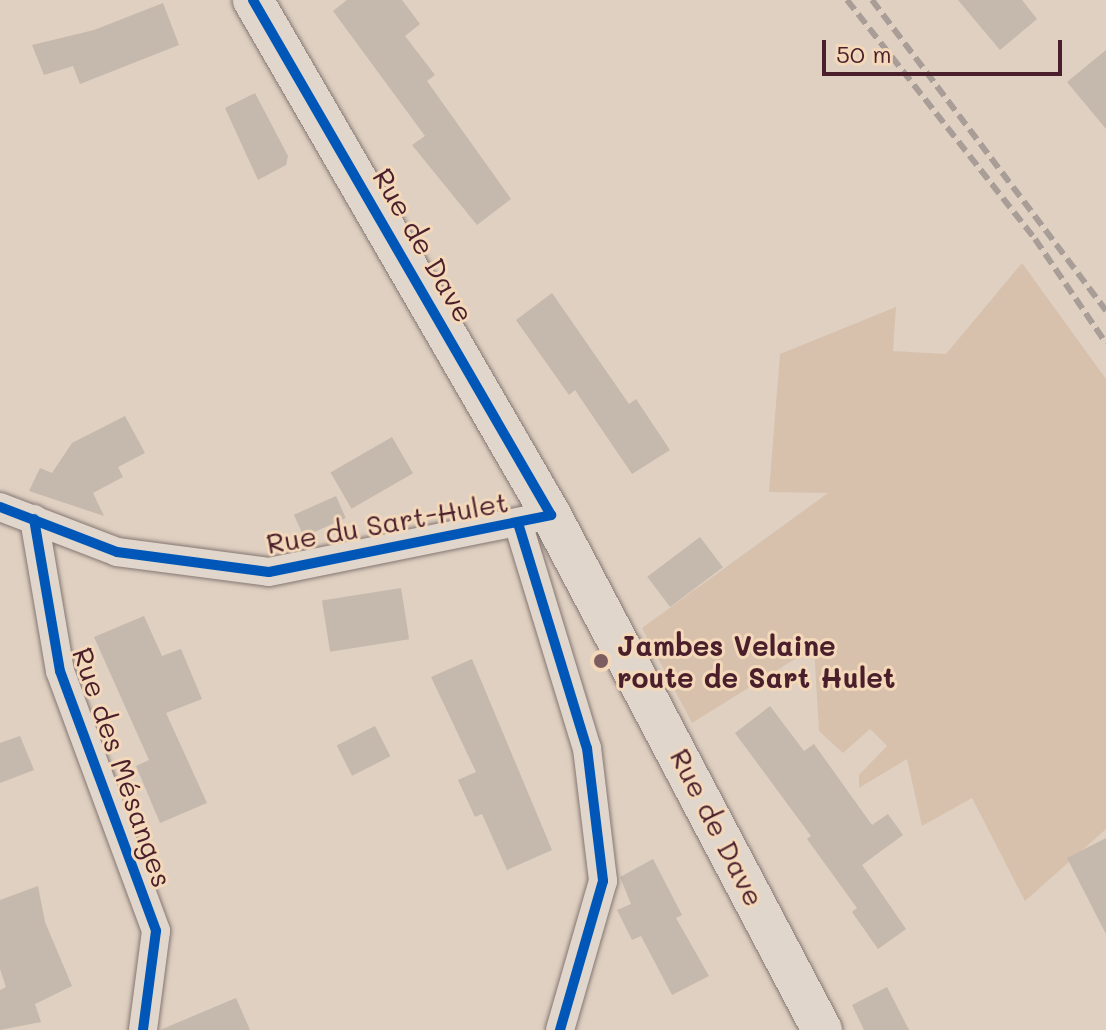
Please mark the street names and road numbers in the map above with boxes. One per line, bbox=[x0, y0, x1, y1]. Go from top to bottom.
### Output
street label: Rue de Dave bbox=[366, 162, 482, 328]
street label: Rue du Sart-Hulet bbox=[263, 484, 511, 560]
street label: Rue des Mésanges bbox=[66, 643, 180, 891]
street label: Rue de Dave bbox=[664, 743, 772, 911]

